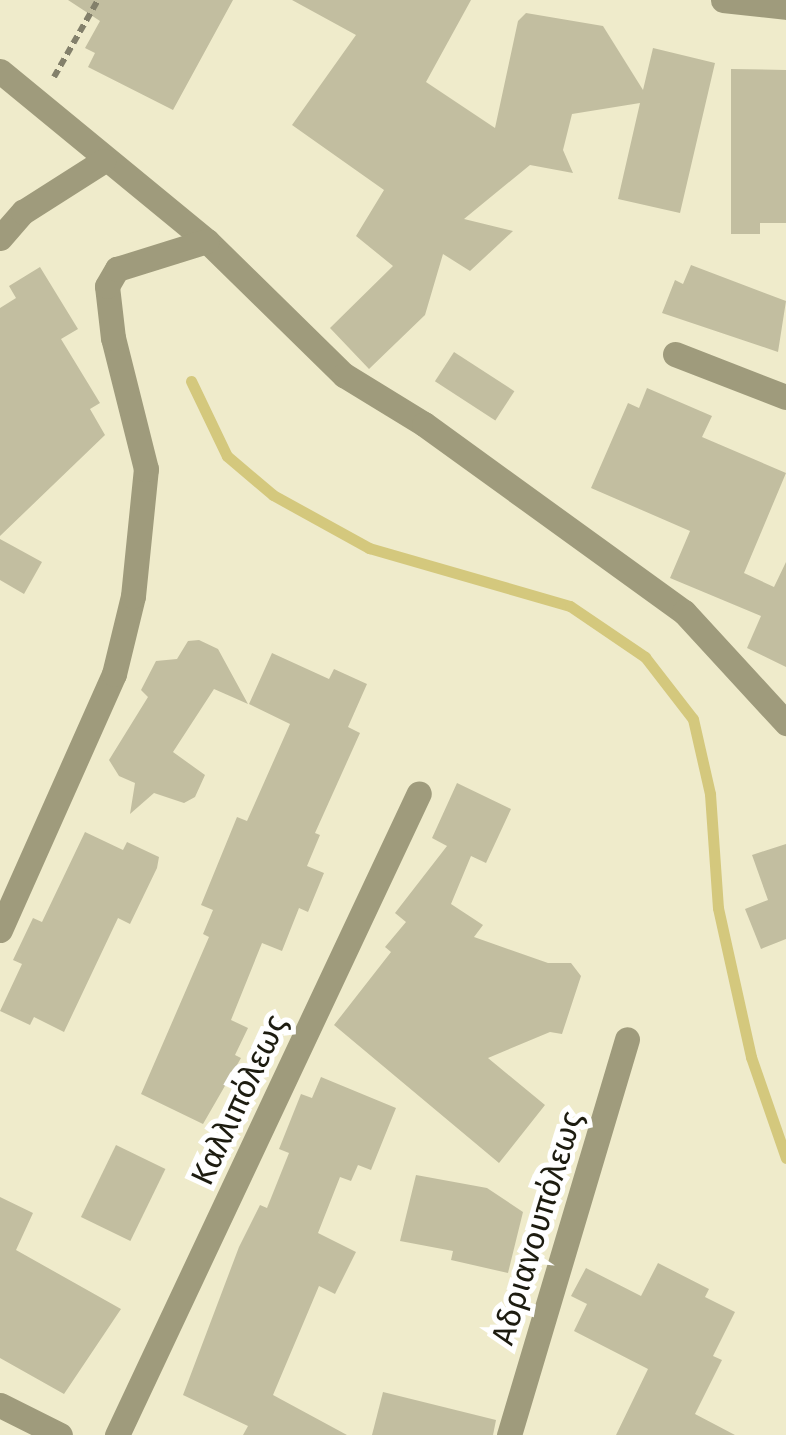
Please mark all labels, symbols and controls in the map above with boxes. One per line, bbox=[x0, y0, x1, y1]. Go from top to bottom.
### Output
street label: Καλλιπόλεως bbox=[183, 1009, 295, 1191]
street label: Αδριανουπόλεως bbox=[483, 1107, 591, 1349]

